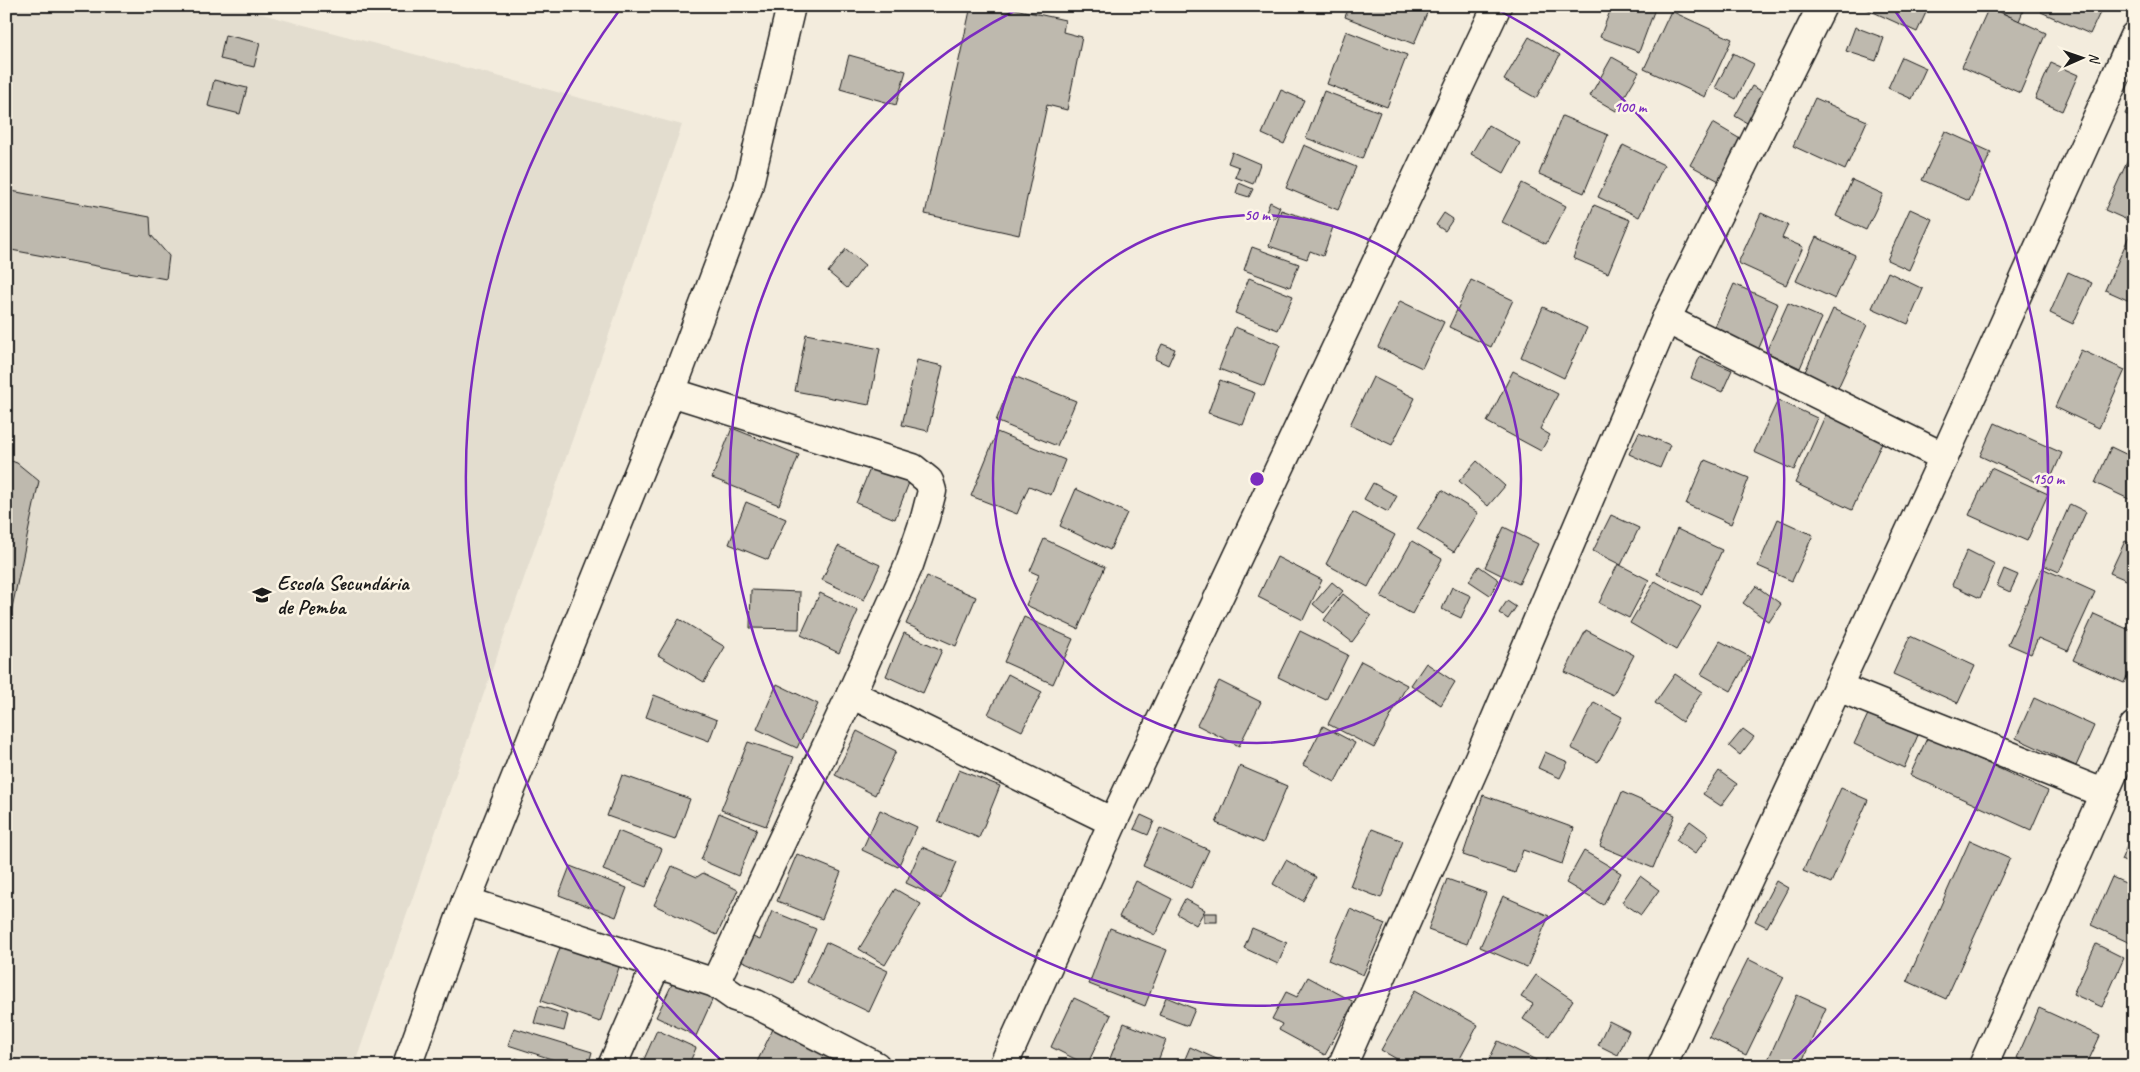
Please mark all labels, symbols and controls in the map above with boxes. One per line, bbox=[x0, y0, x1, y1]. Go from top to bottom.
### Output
north arrow bbox=[2058, 32, 2108, 82]
text: N bbox=[2086, 53, 2103, 65]
text: 100 m bbox=[1614, 98, 1648, 117]
text: 50 m bbox=[1244, 206, 1271, 225]
centre of rings bbox=[1248, 470, 1266, 488]
text: 150 m bbox=[2032, 470, 2066, 489]
place label: Escola Secundária de Pemba bbox=[277, 570, 410, 620]
school or university icon: Escola Secundária de Pemba bbox=[251, 584, 273, 606]

